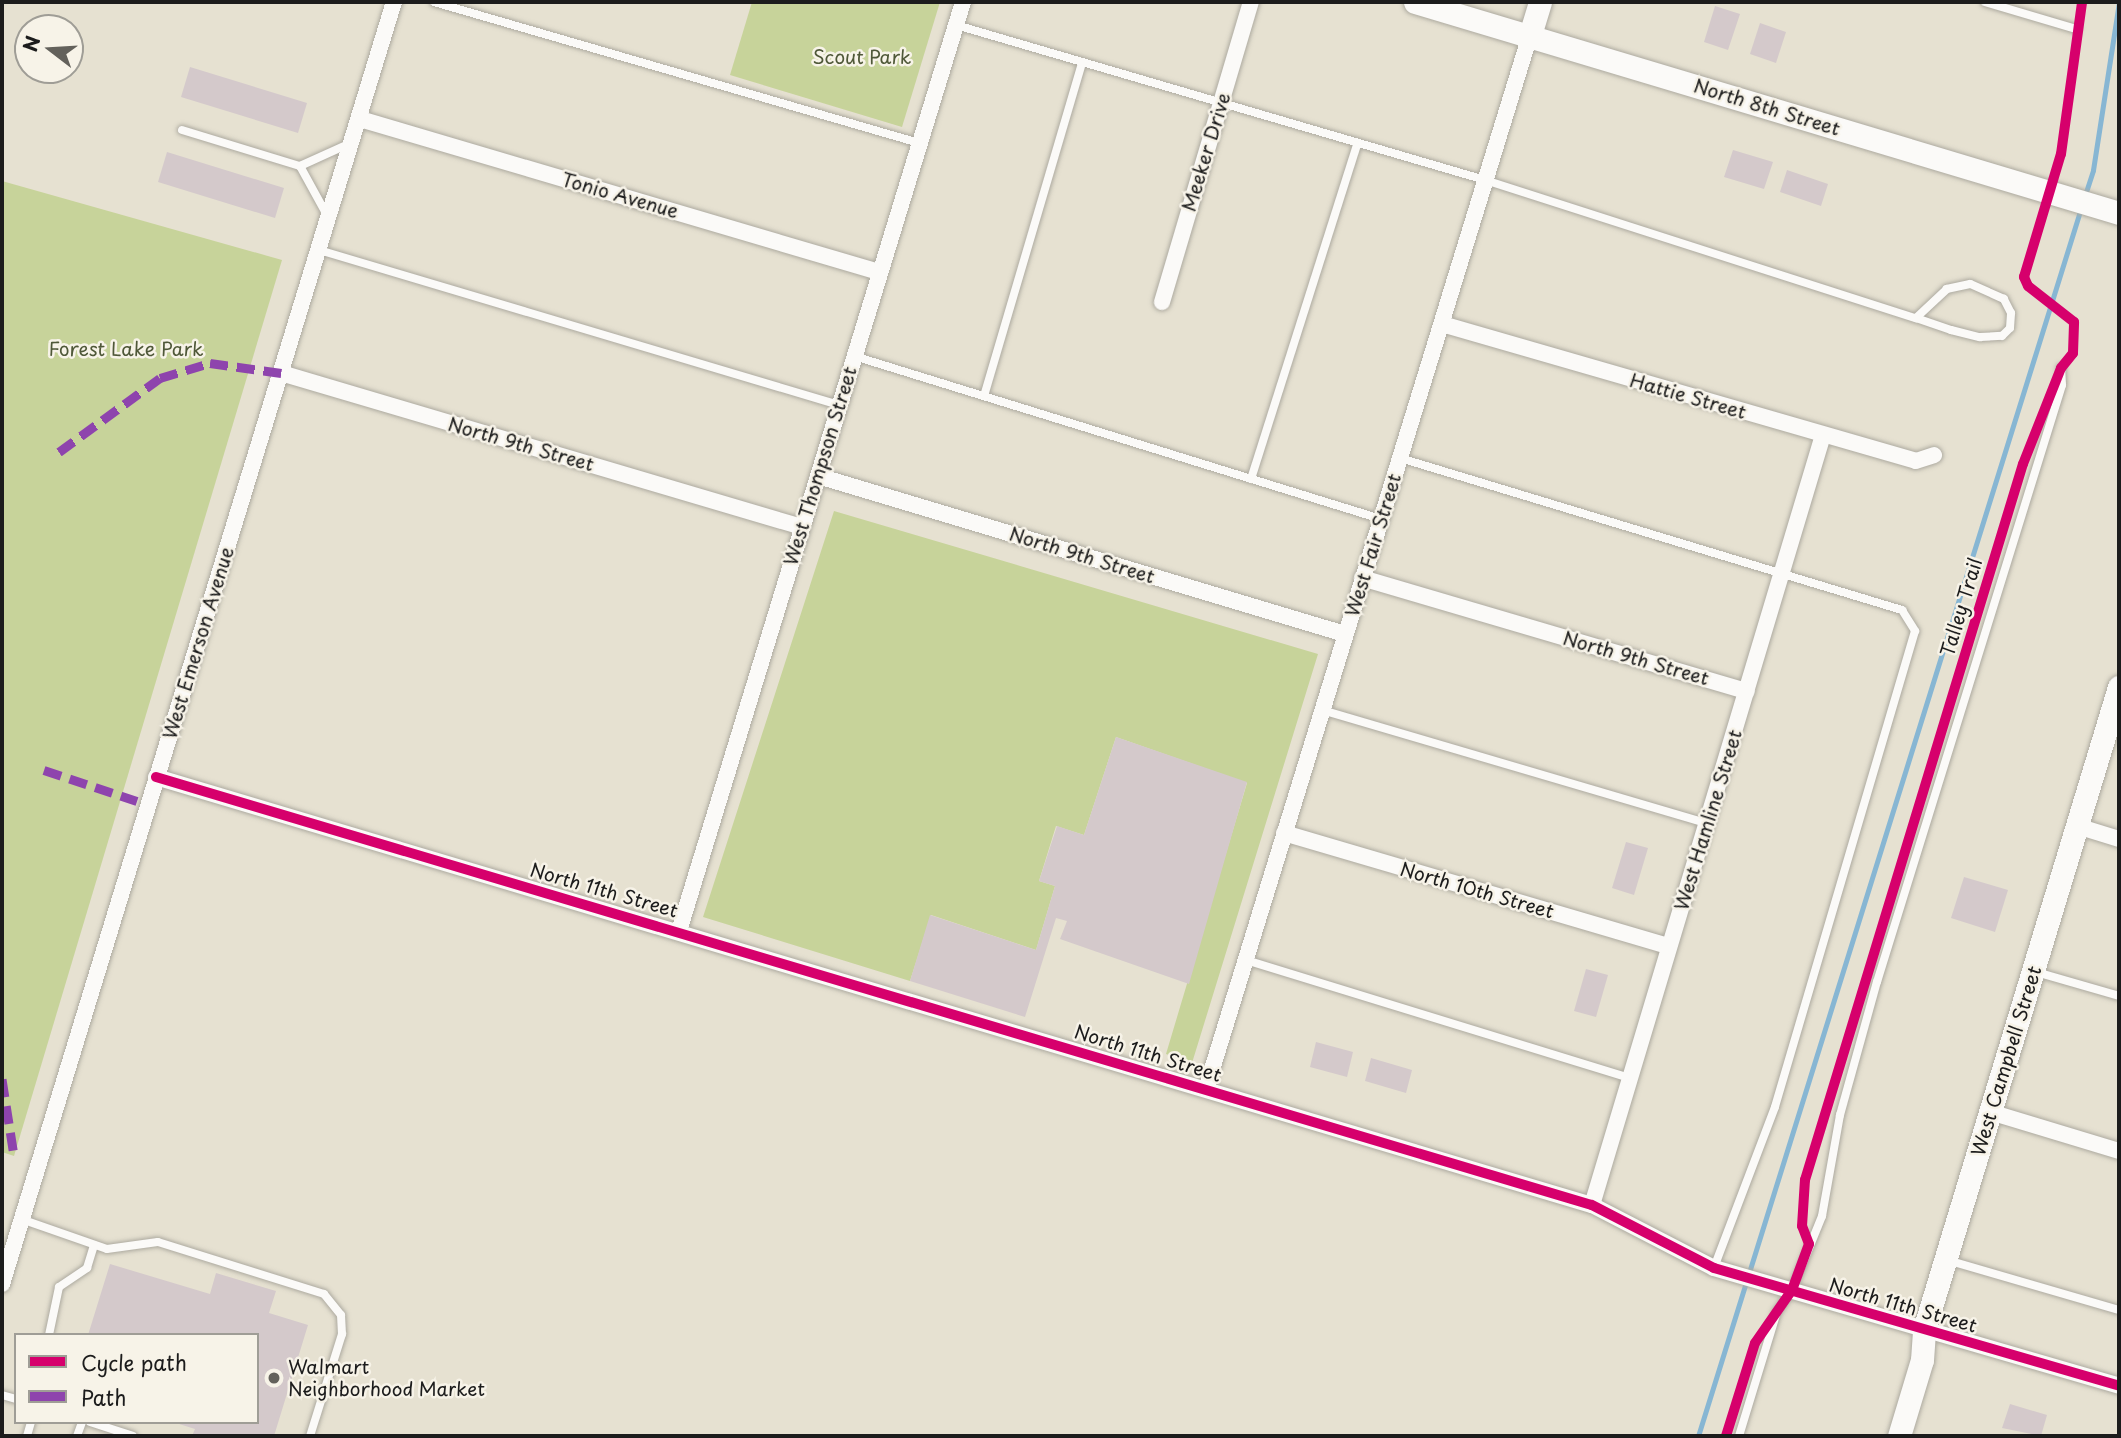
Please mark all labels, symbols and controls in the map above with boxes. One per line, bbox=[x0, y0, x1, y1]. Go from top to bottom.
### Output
north arrow bbox=[14, 14, 84, 84]
text: N bbox=[15, 32, 46, 55]
park label: Scout Park bbox=[812, 46, 912, 68]
street label: North 8th Street bbox=[1690, 74, 1844, 140]
street label: Meeker Drive bbox=[1177, 90, 1235, 214]
street label: Tonio Avenue bbox=[559, 168, 681, 222]
park label: Forest Lake Park bbox=[49, 338, 203, 360]
street label: West Thompson Street bbox=[779, 364, 861, 568]
street label: Hattie Street bbox=[1627, 368, 1749, 424]
street label: North 9th Street bbox=[445, 412, 597, 476]
street label: West Fair Street bbox=[1340, 470, 1406, 620]
street label: North 9th Street bbox=[1006, 522, 1158, 588]
street label: West Emerson Avenue bbox=[158, 544, 238, 742]
street label: Talley Trail bbox=[1935, 555, 1987, 659]
street label: North 9th Street bbox=[1560, 626, 1712, 690]
street label: West Hamline Street bbox=[1669, 726, 1747, 914]
street label: North 11th Street bbox=[525, 857, 683, 923]
street label: North 10th Street bbox=[1396, 857, 1558, 923]
street label: West Campbell Street bbox=[1966, 962, 2046, 1160]
street label: North 11th Street bbox=[1069, 1019, 1227, 1087]
street label: North 11th Street bbox=[1824, 1272, 1982, 1338]
legend bbox=[14, 1333, 259, 1424]
text: Cycle path bbox=[81, 1346, 187, 1378]
place label: Walmart Neighborhood Market bbox=[288, 1356, 487, 1400]
marker: Walmart Neighborhood Market bbox=[266, 1370, 282, 1386]
text: Path bbox=[81, 1381, 126, 1413]

